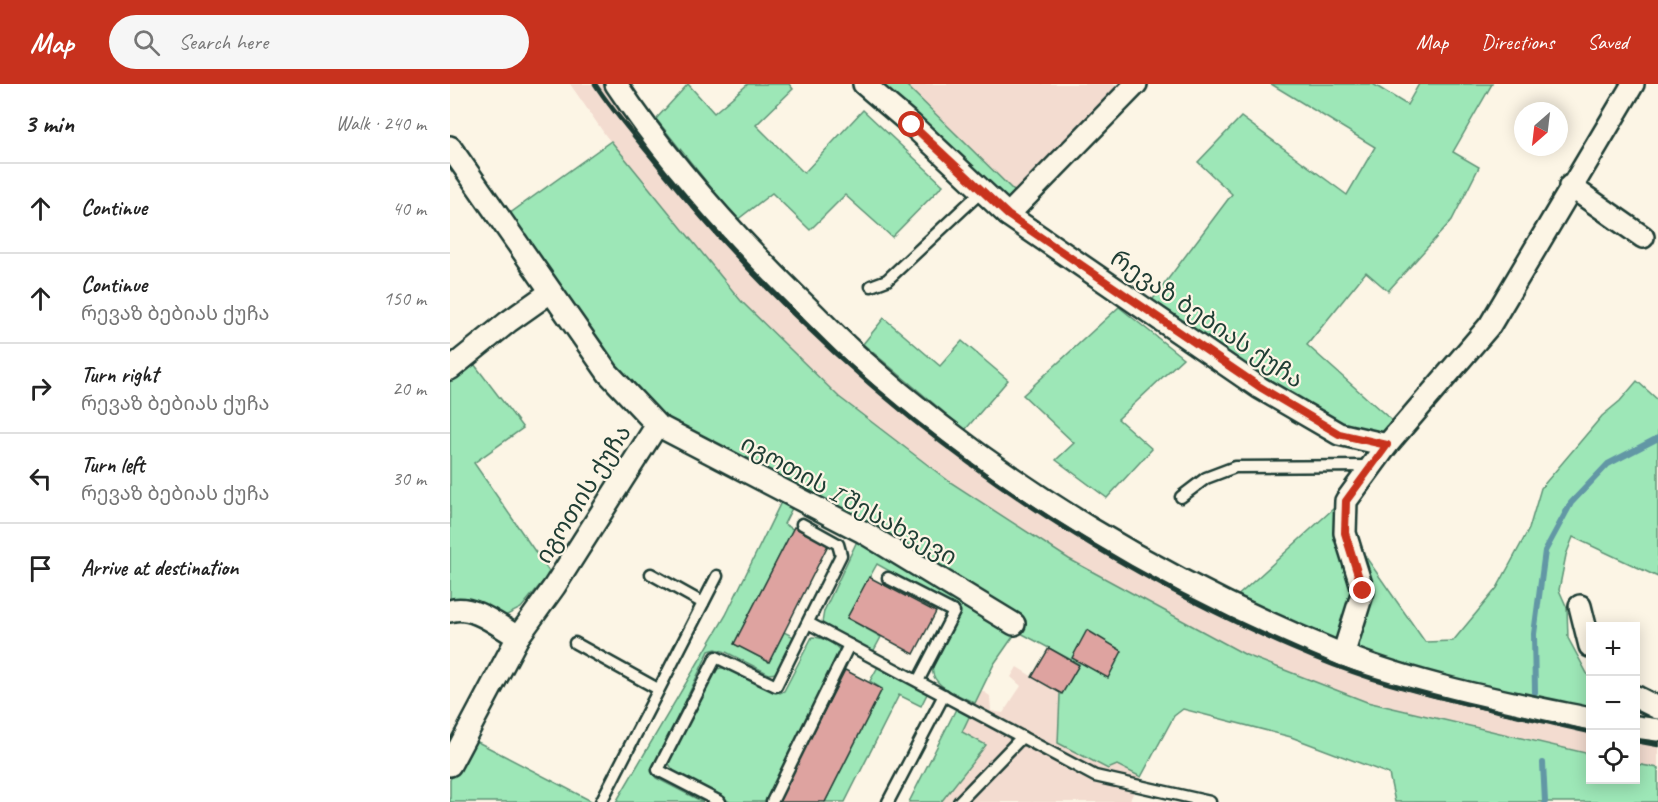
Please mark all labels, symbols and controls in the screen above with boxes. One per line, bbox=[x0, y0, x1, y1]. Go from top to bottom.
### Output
search box bbox=[109, 15, 529, 69]
text: Map bbox=[30, 25, 73, 60]
icon: search bbox=[130, 26, 163, 59]
text: Search here bbox=[178, 28, 268, 56]
text: Map bbox=[1416, 29, 1448, 55]
text: Directions bbox=[1481, 29, 1554, 55]
text: Saved bbox=[1587, 29, 1628, 55]
north arrow bbox=[1514, 102, 1568, 156]
text: 3 min bbox=[24, 107, 74, 140]
text: Walk · 240 m bbox=[336, 111, 426, 136]
route start bbox=[898, 111, 924, 137]
icon: ahead bbox=[24, 192, 57, 225]
text: Continue bbox=[81, 194, 147, 222]
text: 40 m bbox=[392, 196, 426, 221]
street label: რევაზ ბებიას ქუჩა bbox=[1105, 243, 1309, 395]
text: Continue bbox=[81, 271, 147, 299]
icon: ahead bbox=[24, 282, 57, 315]
text: 150 m bbox=[383, 286, 426, 311]
text: რევაზ ბებიას ქუჩა bbox=[81, 301, 270, 326]
text: Turn right bbox=[81, 361, 158, 389]
icon: right bbox=[24, 372, 57, 405]
text: 20 m bbox=[392, 376, 426, 401]
text: რევაზ ბებიას ქუჩა bbox=[81, 391, 270, 416]
street label: იგოთის ქუჩა bbox=[528, 419, 638, 569]
street label: იგოთის I შესახვევი bbox=[736, 428, 962, 572]
text: Turn left bbox=[81, 451, 145, 479]
icon: left bbox=[24, 462, 57, 495]
text: 30 m bbox=[392, 466, 426, 491]
text: რევაზ ბებიას ქუჩა bbox=[81, 481, 270, 506]
icon: arrive bbox=[24, 552, 57, 585]
text: Arrive at destination bbox=[81, 554, 238, 582]
route end bbox=[1349, 577, 1375, 603]
map controls bbox=[1586, 622, 1640, 784]
button: + bbox=[1586, 622, 1640, 676]
button: − bbox=[1586, 676, 1640, 730]
button: locate bbox=[1586, 730, 1640, 784]

